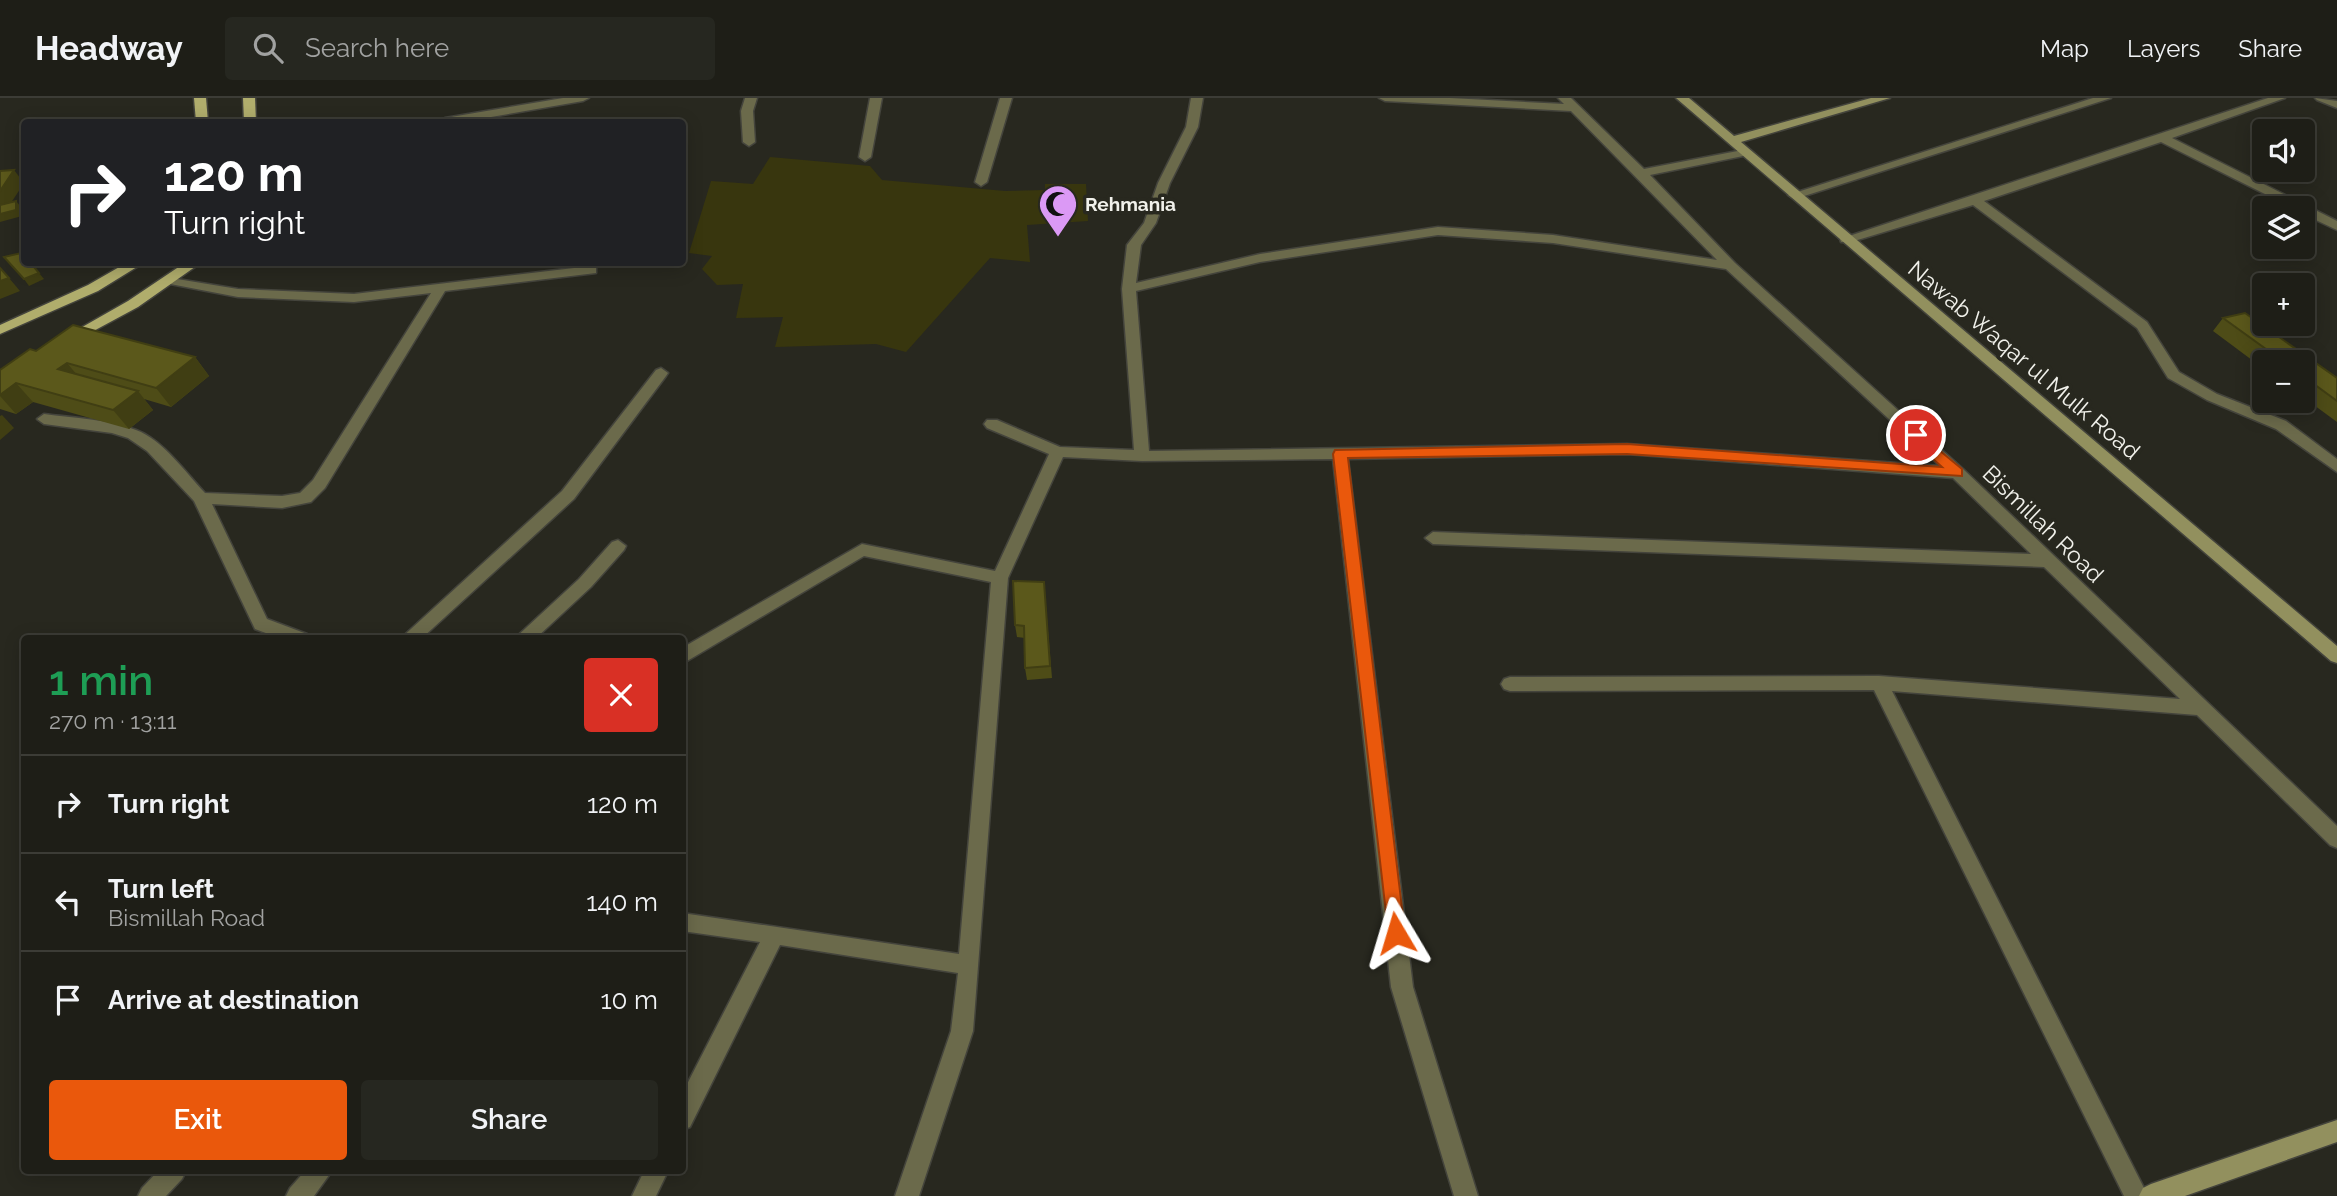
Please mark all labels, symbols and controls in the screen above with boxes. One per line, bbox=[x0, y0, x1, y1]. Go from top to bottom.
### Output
search box bbox=[225, 17, 715, 80]
text: Headway bbox=[35, 29, 183, 68]
icon: search bbox=[249, 29, 287, 67]
text: Search here bbox=[305, 33, 449, 63]
text: Map bbox=[2040, 34, 2089, 63]
text: Layers bbox=[2127, 34, 2200, 63]
text: Share bbox=[2238, 34, 2302, 63]
map controls bbox=[2252, 119, 2315, 413]
button: sound bbox=[2252, 119, 2315, 182]
text: 120 m bbox=[164, 145, 303, 202]
icon: right bbox=[49, 147, 140, 238]
mosque icon: Rehmania bbox=[1037, 183, 1079, 238]
place label: Rehmania bbox=[1085, 193, 1176, 215]
button: layers bbox=[2252, 196, 2315, 259]
text: Turn right bbox=[164, 204, 305, 241]
street label: Nawab Waqar ul Mulk Road bbox=[1903, 255, 2146, 464]
button: + bbox=[2252, 273, 2315, 336]
button: − bbox=[2252, 350, 2315, 413]
pin bbox=[1886, 405, 1946, 465]
icon: arrive bbox=[1897, 416, 1935, 454]
street label: Bismillah Road bbox=[1977, 459, 2109, 588]
text: 1 min bbox=[49, 656, 153, 705]
button: close bbox=[584, 658, 658, 732]
text: 270 m · 13:11 bbox=[49, 707, 177, 734]
icon: right bbox=[49, 785, 87, 823]
text: Turn right bbox=[108, 789, 229, 819]
text: 120 m bbox=[587, 789, 658, 819]
text: Turn left bbox=[108, 874, 214, 904]
icon: left bbox=[49, 883, 87, 921]
text: 140 m bbox=[586, 887, 658, 917]
position arrow bbox=[1359, 896, 1433, 970]
text: Bismillah Road bbox=[108, 904, 265, 931]
icon: arrive bbox=[49, 981, 87, 1019]
text: Arrive at destination bbox=[108, 985, 359, 1015]
text: 10 m bbox=[600, 985, 658, 1015]
button: Exit bbox=[49, 1080, 347, 1160]
button: Share bbox=[361, 1080, 658, 1160]

